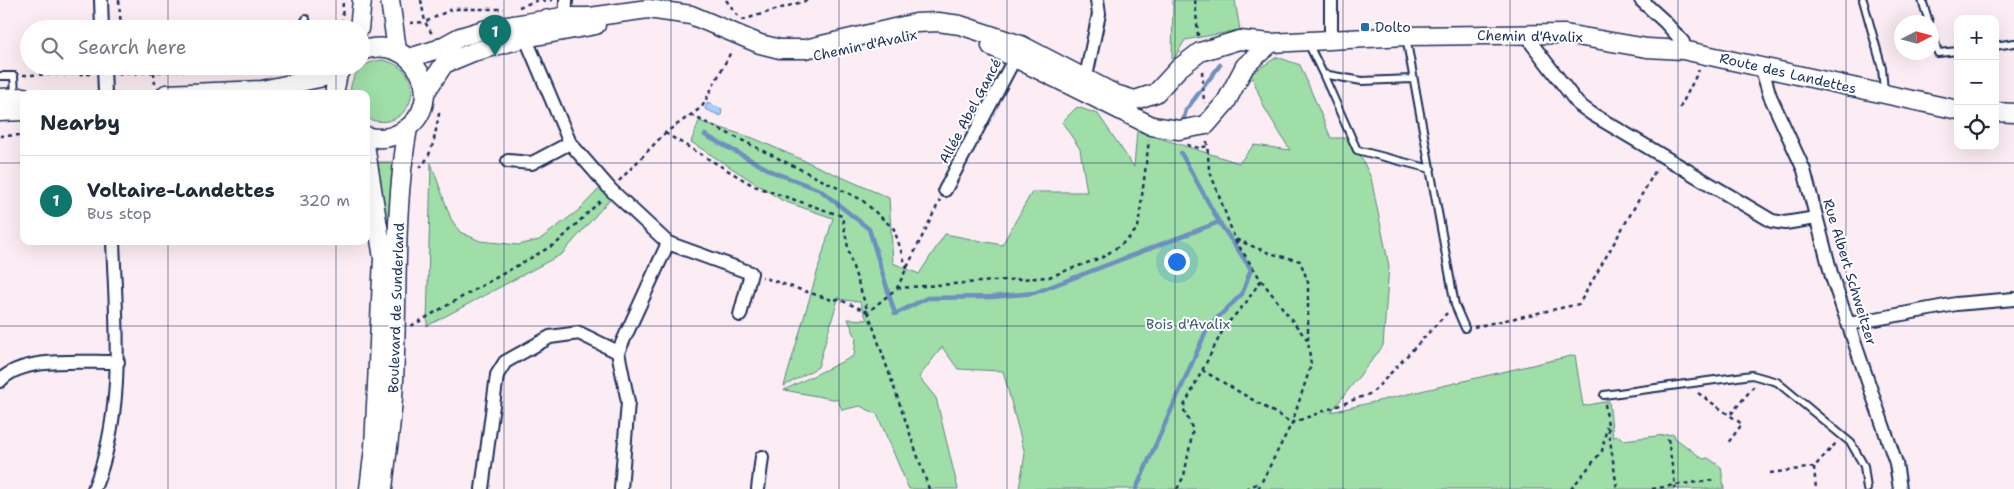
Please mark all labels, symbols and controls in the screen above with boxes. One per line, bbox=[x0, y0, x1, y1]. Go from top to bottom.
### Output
pin: 1 bbox=[479, 15, 511, 56]
north arrow bbox=[1894, 15, 1939, 60]
map controls bbox=[1954, 15, 1999, 150]
button: + bbox=[1954, 15, 1999, 60]
place label: Dolto bbox=[1375, 18, 1411, 36]
search box bbox=[20, 20, 370, 75]
marker: Dolto bbox=[1359, 21, 1371, 33]
street label: Chemin d'Avalix bbox=[811, 25, 919, 65]
street label: Chemin d'Avalix bbox=[1477, 26, 1583, 46]
icon: search bbox=[38, 34, 66, 62]
text: Search here bbox=[78, 35, 187, 60]
street label: Route des Landettes bbox=[1718, 49, 1858, 98]
street label: Allée Abel Gancé bbox=[935, 55, 1005, 167]
button: − bbox=[1954, 60, 1999, 105]
button: locate bbox=[1954, 105, 1999, 150]
text: Nearby bbox=[40, 109, 120, 137]
text: Voltaire-Landettes bbox=[87, 178, 275, 203]
text: 1 bbox=[52, 190, 60, 211]
text: 320 m bbox=[299, 190, 350, 211]
street label: Rue Albert Schweitzer bbox=[1819, 197, 1881, 348]
text: Bus stop bbox=[87, 203, 152, 224]
street label: Boulevard de Sunderland bbox=[384, 222, 408, 393]
your location bbox=[1164, 249, 1190, 275]
park label: Bois d'Avalix bbox=[1146, 315, 1230, 333]

